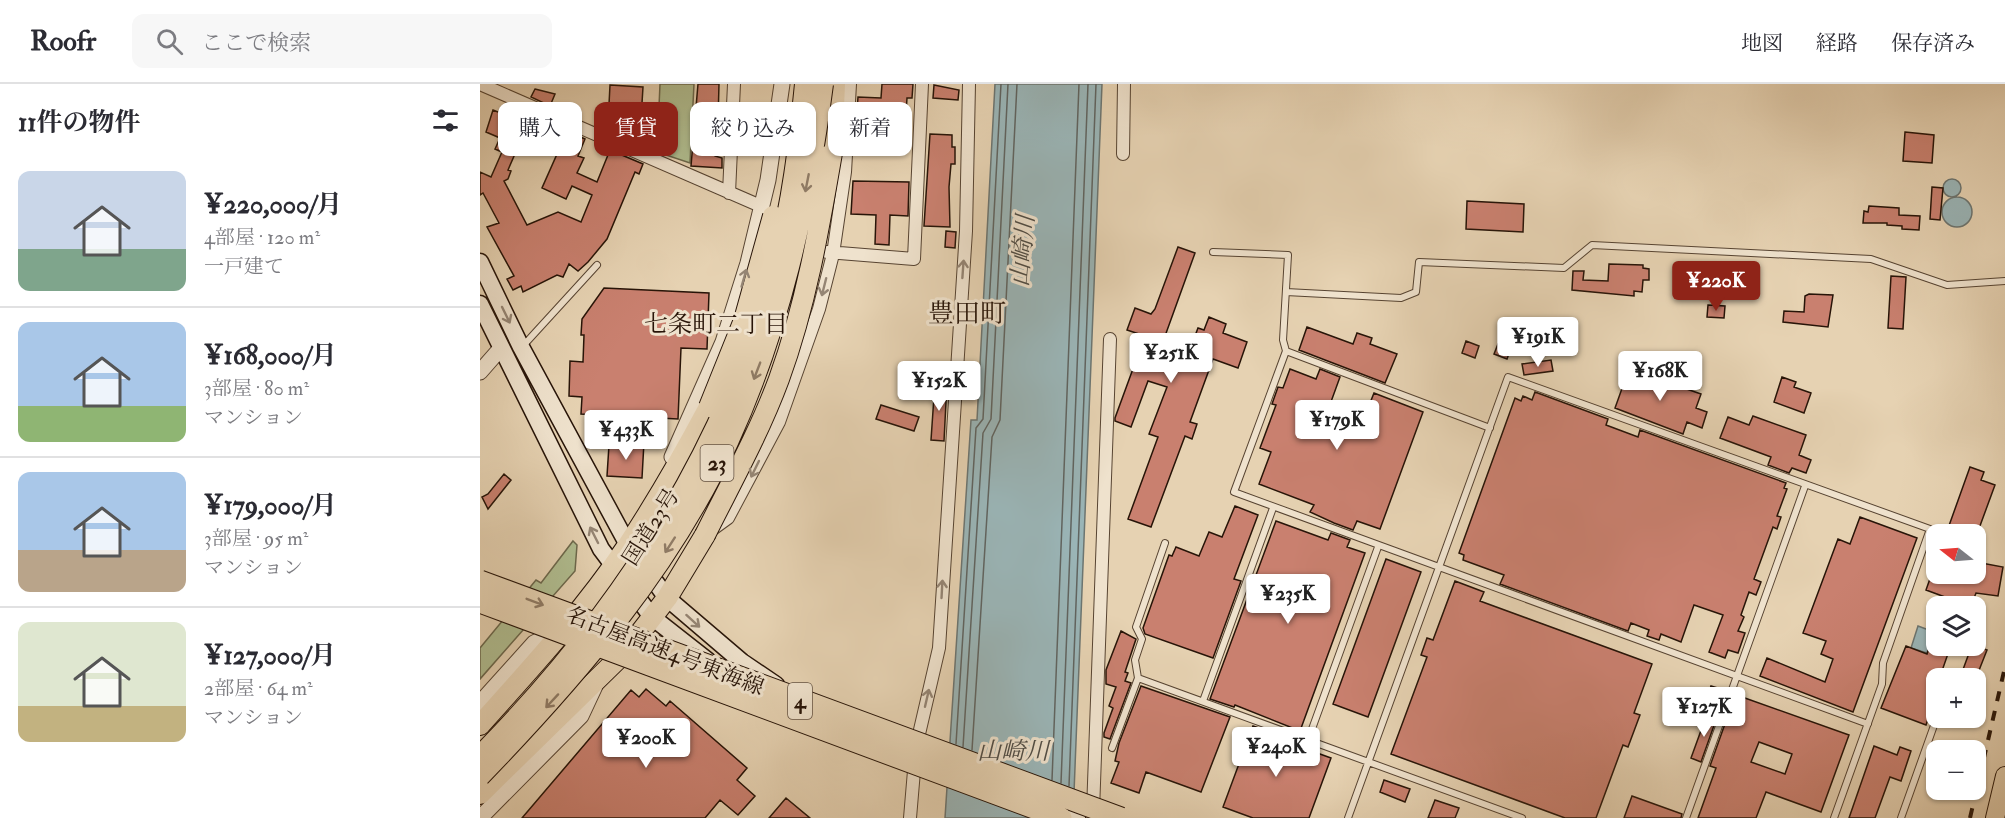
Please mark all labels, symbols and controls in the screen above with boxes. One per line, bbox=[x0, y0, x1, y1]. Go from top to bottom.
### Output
search box bbox=[132, 14, 552, 68]
text: Roofr bbox=[30, 24, 96, 59]
icon: search bbox=[153, 25, 186, 58]
text: ここで検索 bbox=[201, 29, 311, 57]
text: 地図 bbox=[1741, 30, 1783, 57]
text: 経路 bbox=[1816, 30, 1858, 57]
text: 保存済み bbox=[1891, 30, 1975, 57]
chip: 購入 bbox=[498, 102, 582, 156]
chip: 賃貸 bbox=[594, 102, 678, 156]
chip: 絞り込み bbox=[690, 102, 816, 156]
chip: 新着 bbox=[828, 102, 912, 156]
icon: filters bbox=[429, 104, 462, 137]
text: 11件の物件 bbox=[18, 107, 141, 139]
one-way arrow bbox=[801, 173, 812, 193]
text: ¥220,000/月 bbox=[204, 189, 342, 221]
icon: home bbox=[66, 195, 138, 267]
water label: 山崎川 bbox=[1004, 211, 1042, 288]
text: 4部屋 · 120 m² bbox=[204, 225, 320, 250]
text: 一戸建て bbox=[204, 254, 284, 279]
one-way arrow bbox=[958, 260, 969, 280]
pin: ¥220K bbox=[1674, 261, 1758, 312]
text: ¥220K bbox=[1686, 268, 1746, 293]
one-way arrow bbox=[739, 269, 750, 288]
one-way arrow bbox=[818, 278, 830, 297]
district label: 豊田町 bbox=[928, 298, 1006, 330]
one-way arrow bbox=[500, 306, 512, 324]
district label: 七条町二丁目 bbox=[644, 309, 788, 340]
pin: ¥191K bbox=[1496, 317, 1580, 368]
text: ¥191K bbox=[1511, 324, 1565, 349]
pin: ¥251K bbox=[1129, 333, 1213, 384]
text: ¥168,000/月 bbox=[204, 340, 337, 372]
text: ¥251K bbox=[1143, 340, 1199, 365]
icon: home bbox=[66, 346, 138, 418]
pin: ¥168K bbox=[1618, 351, 1702, 402]
text: ¥168K bbox=[1632, 358, 1688, 383]
one-way arrow bbox=[751, 361, 762, 380]
pin: ¥152K bbox=[897, 361, 981, 412]
text: ¥152K bbox=[912, 368, 966, 393]
text: 3部屋 · 80 m² bbox=[204, 376, 309, 401]
pin: ¥179K bbox=[1295, 400, 1379, 451]
text: マンション bbox=[204, 405, 303, 430]
text: ¥179K bbox=[1309, 407, 1365, 432]
pin: ¥433K bbox=[584, 410, 668, 461]
text: ¥433K bbox=[598, 417, 654, 442]
road number: 23 bbox=[700, 445, 734, 481]
one-way arrow bbox=[749, 460, 761, 478]
street label: 国道23号 bbox=[616, 483, 686, 571]
text: ¥179,000/月 bbox=[204, 490, 337, 522]
icon: home bbox=[66, 496, 138, 568]
north arrow bbox=[1926, 524, 1986, 584]
map controls bbox=[1926, 524, 1986, 800]
text: 3部屋 · 95 m² bbox=[204, 526, 308, 551]
one-way arrow bbox=[588, 527, 599, 545]
one-way arrow bbox=[663, 536, 675, 553]
text: マンション bbox=[204, 555, 303, 580]
pin: ¥235K bbox=[1246, 574, 1330, 625]
one-way arrow bbox=[936, 580, 947, 600]
text: ¥235K bbox=[1260, 581, 1316, 606]
button: layers bbox=[1926, 596, 1986, 656]
one-way arrow bbox=[525, 597, 544, 608]
street label: 名古屋高速4号東海線 bbox=[562, 600, 768, 702]
one-way arrow bbox=[685, 614, 700, 628]
text: ¥127,000/月 bbox=[204, 640, 336, 672]
icon: home bbox=[66, 646, 138, 718]
button: + bbox=[1926, 668, 1986, 728]
text: 2部屋 · 64 m² bbox=[204, 676, 313, 701]
road number: 4 bbox=[788, 683, 812, 719]
pin: ¥127K bbox=[1662, 687, 1746, 738]
one-way arrow bbox=[922, 689, 934, 708]
one-way arrow bbox=[545, 693, 559, 708]
text: ¥127K bbox=[1676, 694, 1732, 719]
text: マンション bbox=[204, 705, 303, 730]
pin: ¥200K bbox=[604, 718, 688, 769]
text: ¥200K bbox=[616, 725, 676, 750]
pin: ¥240K bbox=[1234, 727, 1318, 778]
text: ¥240K bbox=[1246, 734, 1306, 759]
water label: 山崎川 bbox=[977, 736, 1052, 767]
button: − bbox=[1926, 740, 1986, 800]

